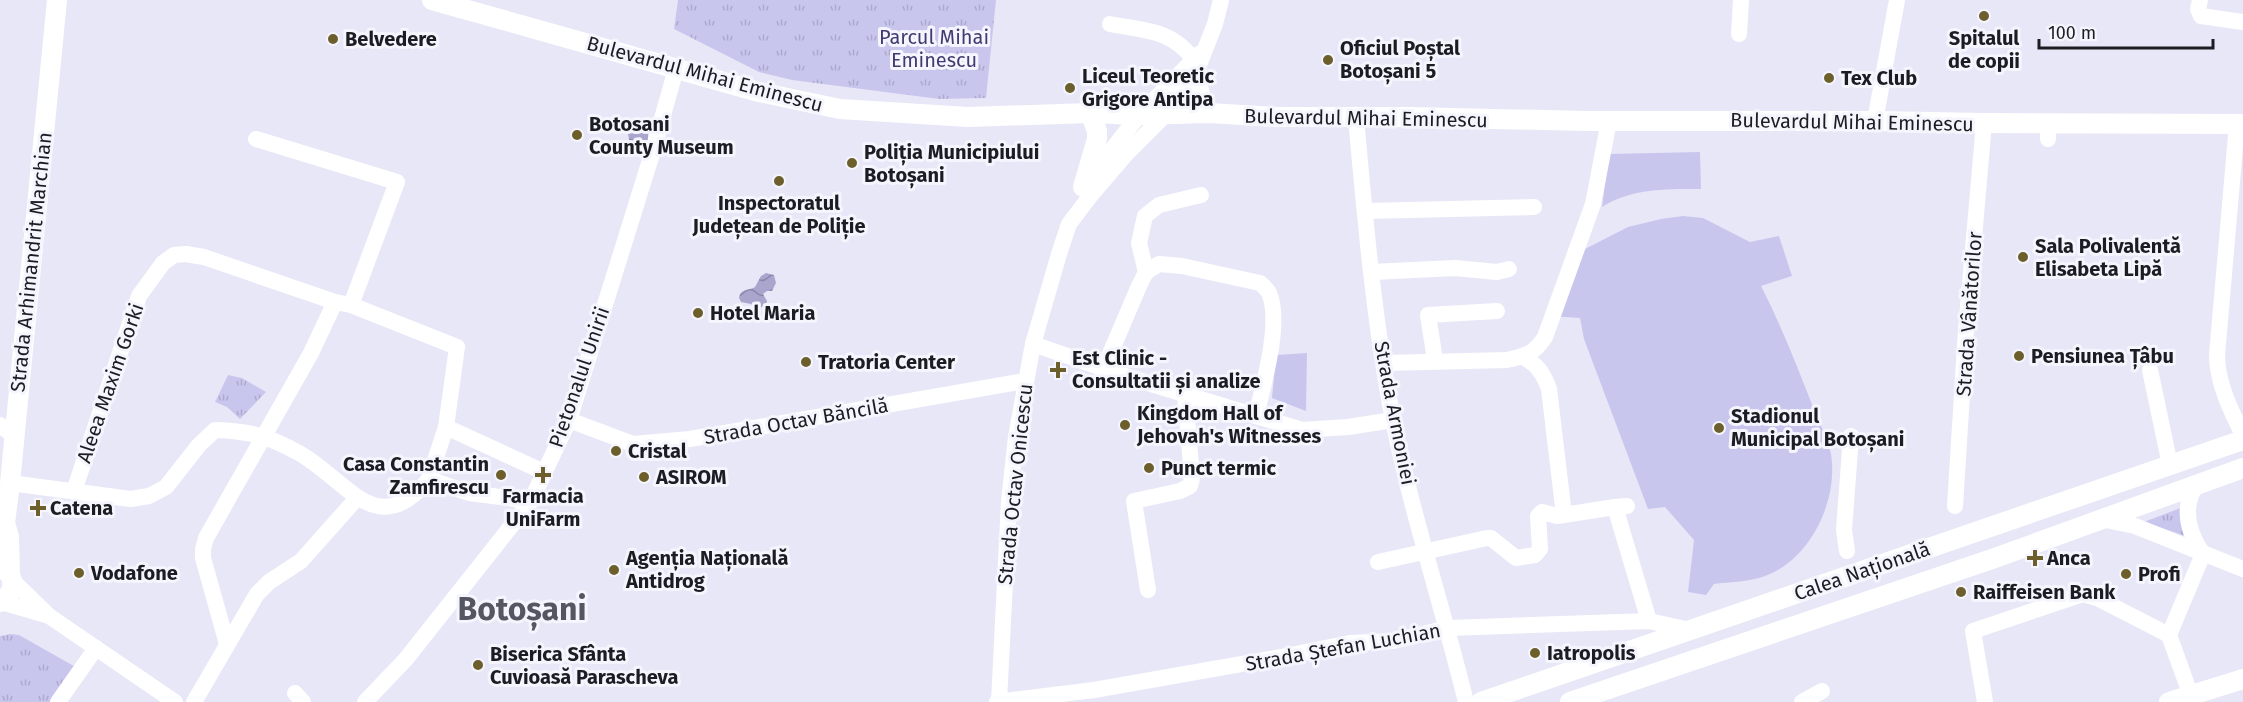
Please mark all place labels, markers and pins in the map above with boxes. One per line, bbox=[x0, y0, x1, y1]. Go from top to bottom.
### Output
marker: Spitalul de copii bbox=[1977, 9, 1991, 23]
place label: Spitalul de copii bbox=[1948, 26, 2020, 73]
place label: Belvedere bbox=[345, 27, 437, 51]
marker: Belvedere bbox=[326, 32, 340, 46]
place label: Oficiul Poștal Botoșani 5 bbox=[1340, 36, 1460, 85]
marker: Oficiul Poștal Botoșani 5 bbox=[1321, 53, 1335, 67]
place label: Liceul Teoretic Grigore Antipa bbox=[1082, 64, 1214, 111]
place label: Tex Club bbox=[1841, 66, 1917, 90]
marker: Tex Club bbox=[1822, 71, 1836, 85]
marker: Liceul Teoretic Grigore Antipa bbox=[1063, 81, 1077, 95]
place label: Botosani County Museum bbox=[589, 112, 734, 159]
marker: Botosani County Museum bbox=[570, 128, 584, 142]
place label: Poliția Municipiului Botoșani bbox=[864, 140, 1039, 189]
marker: Poliția Municipiului Botoșani bbox=[845, 156, 859, 170]
marker: Inspectoratul Județean de Poliție bbox=[772, 174, 786, 188]
place label: Inspectoratul Județean de Poliție bbox=[691, 191, 866, 240]
place label: Sala Polivalentă Elisabeta Lipă bbox=[2035, 234, 2181, 281]
marker: Sala Polivalentă Elisabeta Lipă bbox=[2016, 250, 2030, 264]
place label: Hotel Maria bbox=[710, 301, 815, 325]
marker: Hotel Maria bbox=[691, 306, 705, 320]
place label: Pensiunea Țâbu bbox=[2031, 344, 2174, 370]
place label: Est Clinic - Consultatii și analize bbox=[1072, 346, 1260, 395]
marker: Pensiunea Țâbu bbox=[2012, 349, 2026, 363]
place label: Tratoria Center bbox=[818, 350, 956, 374]
marker: Tratoria Center bbox=[799, 355, 813, 369]
marker: Est Clinic - Consultatii și analize bbox=[1049, 361, 1067, 379]
place label: Kingdom Hall of Jehovah's Witnesses bbox=[1136, 401, 1322, 448]
place label: Stadionul Municipal Botoșani bbox=[1731, 404, 1904, 453]
marker: Kingdom Hall of Jehovah's Witnesses bbox=[1118, 418, 1132, 432]
marker: Stadionul Municipal Botoșani bbox=[1712, 421, 1726, 435]
place label: Cristal bbox=[628, 439, 687, 463]
marker: Cristal bbox=[609, 444, 623, 458]
place label: Casa Constantin Zamfirescu bbox=[343, 452, 489, 499]
place label: Punct termic bbox=[1161, 456, 1276, 480]
marker: Punct termic bbox=[1142, 461, 1156, 475]
place label: ASIROM bbox=[655, 465, 727, 489]
marker: Casa Constantin Zamfirescu bbox=[494, 468, 508, 482]
marker: Farmacia UniFarm bbox=[536, 468, 550, 482]
marker: ASIROM bbox=[637, 470, 651, 484]
place label: Farmacia UniFarm bbox=[502, 484, 584, 531]
place label: Catena bbox=[50, 496, 113, 520]
marker: Catena bbox=[31, 501, 45, 515]
place label: Agenția Națională Antidrog bbox=[625, 546, 788, 593]
place label: Anca bbox=[2046, 546, 2091, 570]
marker: Anca bbox=[2028, 551, 2042, 565]
place label: Vodafone bbox=[90, 561, 178, 585]
place label: Profi bbox=[2138, 562, 2181, 586]
marker: Agenția Națională Antidrog bbox=[607, 563, 621, 577]
marker: Vodafone bbox=[72, 566, 86, 580]
marker: Profi bbox=[2119, 567, 2133, 581]
place label: Raiffeisen Bank bbox=[1973, 580, 2116, 604]
marker: Raiffeisen Bank bbox=[1954, 585, 1968, 599]
place label: Iatropolis bbox=[1547, 641, 1636, 665]
place label: Biserica Sfânta Cuvioasă Parascheva bbox=[490, 642, 678, 689]
marker: Iatropolis bbox=[1528, 646, 1542, 660]
marker: Biserica Sfânta Cuvioasă Parascheva bbox=[471, 658, 485, 672]

